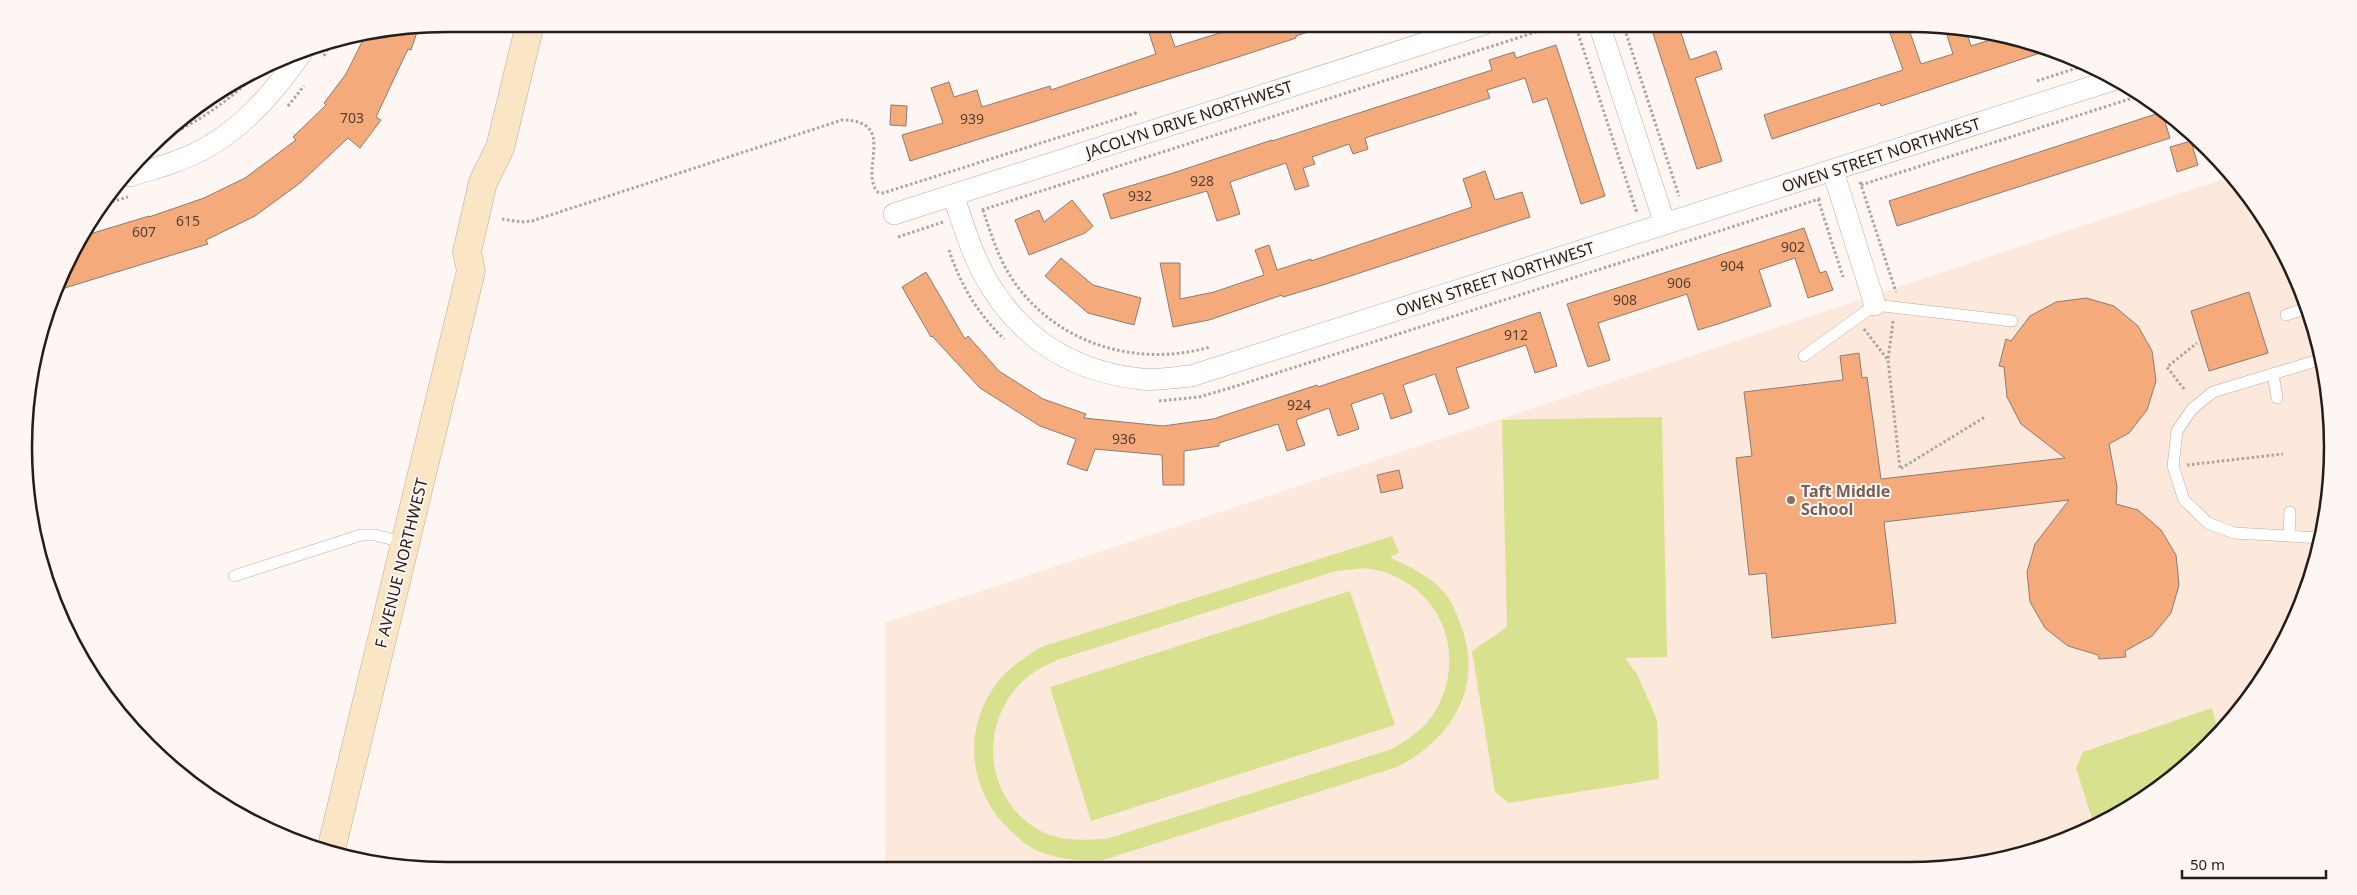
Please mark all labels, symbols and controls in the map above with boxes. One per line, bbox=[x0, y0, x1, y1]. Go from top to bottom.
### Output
street label: JACOLYN DRIVE NORTHWEST bbox=[1081, 75, 1295, 164]
house number: 703 bbox=[340, 108, 364, 127]
house number: 939 bbox=[960, 109, 984, 128]
street label: OWEN STREET NORTHWEST bbox=[1779, 112, 1983, 198]
house number: 928 bbox=[1190, 171, 1214, 190]
house number: 932 bbox=[1128, 186, 1152, 205]
house number: 615 bbox=[176, 211, 200, 230]
house number: 607 bbox=[132, 222, 156, 241]
street label: OWEN STREET NORTHWEST bbox=[1393, 236, 1597, 322]
house number: 902 bbox=[1781, 237, 1805, 256]
house number: 904 bbox=[1720, 256, 1744, 275]
house number: 906 bbox=[1667, 273, 1691, 292]
house number: 908 bbox=[1613, 290, 1637, 309]
house number: 912 bbox=[1504, 325, 1528, 344]
house number: 924 bbox=[1287, 395, 1311, 414]
house number: 936 bbox=[1112, 429, 1136, 448]
street label: F AVENUE NORTHWEST bbox=[369, 476, 433, 650]
place label: Taft Middle School bbox=[1801, 480, 1890, 520]
marker: Taft Middle School bbox=[1785, 494, 1797, 506]
scale bar bbox=[2182, 848, 2326, 880]
text: 50 m bbox=[2190, 854, 2225, 874]

